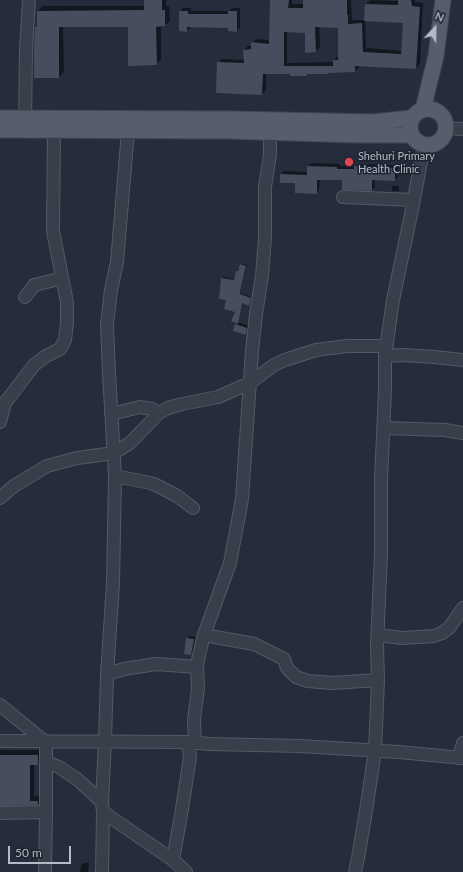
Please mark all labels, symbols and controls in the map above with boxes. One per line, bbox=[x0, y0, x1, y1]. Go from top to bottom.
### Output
north arrow bbox=[415, 8, 455, 48]
text: N bbox=[433, 9, 446, 24]
place label: Shehuri Primary Health Clinic bbox=[358, 149, 435, 175]
marker: Shehuri Primary Health Clinic bbox=[343, 156, 355, 168]
scale bar bbox=[10, 838, 73, 864]
text: 50 m bbox=[15, 845, 42, 860]

